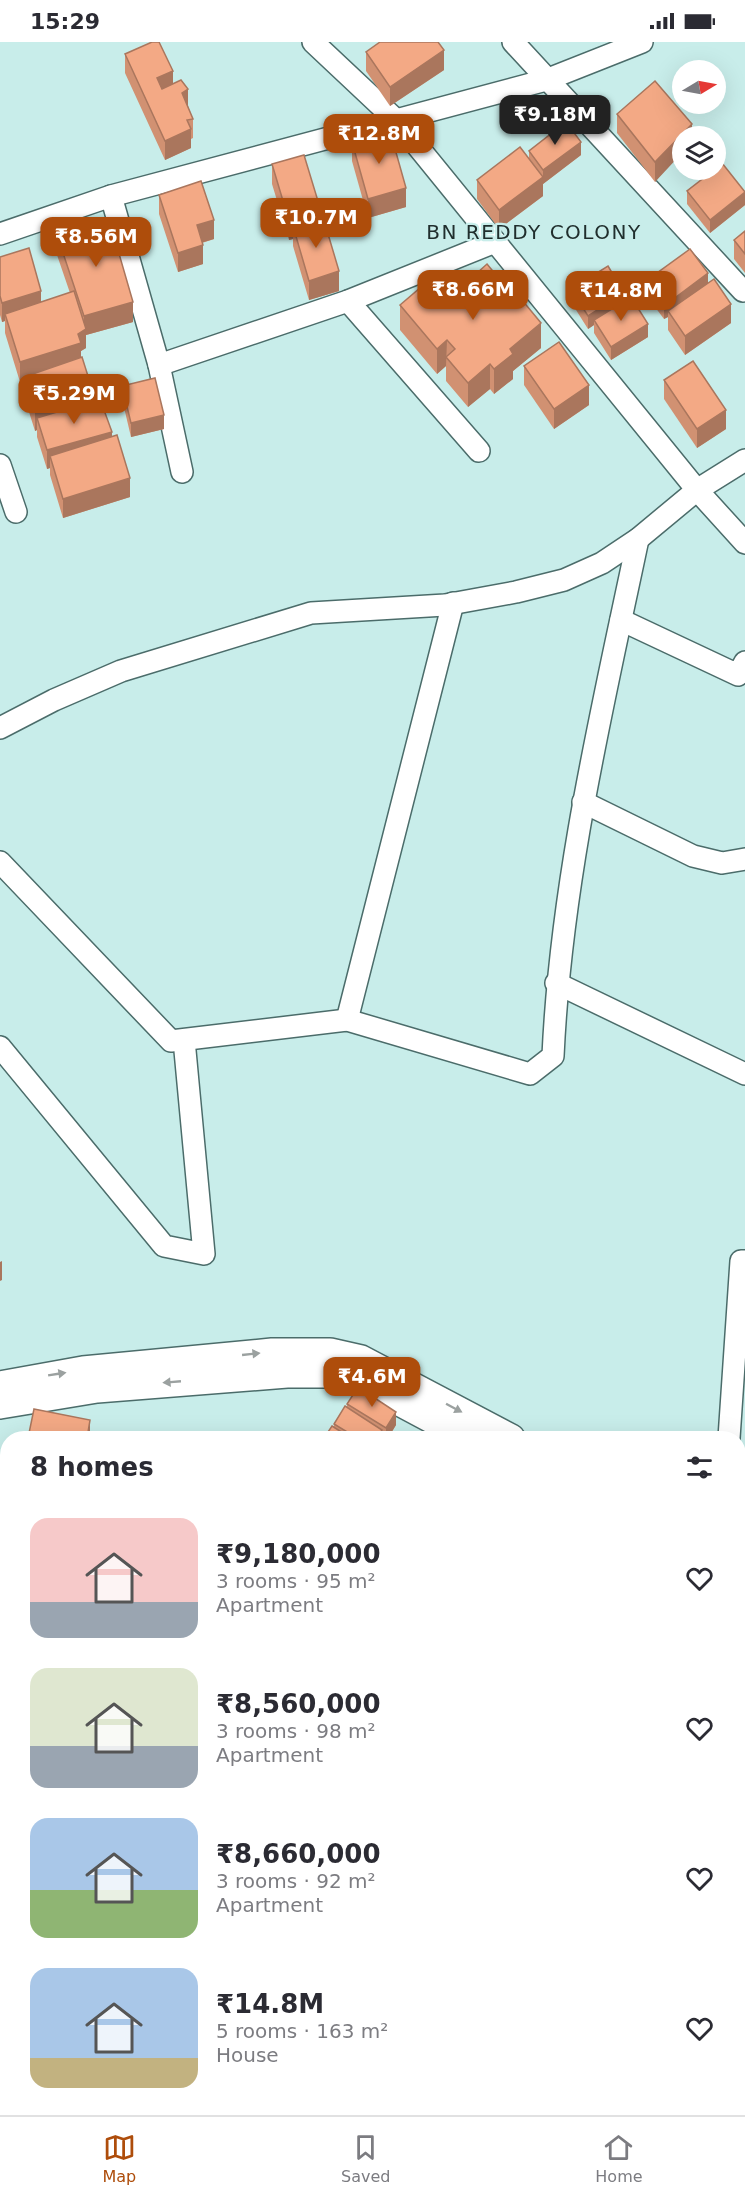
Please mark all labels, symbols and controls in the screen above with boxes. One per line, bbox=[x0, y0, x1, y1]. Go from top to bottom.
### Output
text: 15:29 bbox=[30, 9, 100, 34]
north arrow bbox=[672, 60, 726, 114]
map controls bbox=[672, 60, 726, 180]
pin: ₹9.18M bbox=[506, 95, 604, 146]
text: ₹9.18M bbox=[513, 102, 597, 126]
pin: ₹12.8M bbox=[330, 114, 428, 165]
text: ₹12.8M bbox=[337, 121, 421, 145]
button: layers bbox=[672, 126, 726, 180]
pin: ₹10.7M bbox=[267, 198, 365, 249]
text: ₹10.7M bbox=[274, 205, 358, 229]
pin: ₹8.56M bbox=[47, 217, 145, 268]
district label: BN REDDY COLONY bbox=[426, 220, 642, 244]
text: ₹8.56M bbox=[54, 224, 138, 248]
pin: ₹8.66M bbox=[424, 270, 522, 321]
pin: ₹14.8M bbox=[572, 271, 670, 322]
text: ₹8.66M bbox=[431, 277, 515, 301]
text: ₹14.8M bbox=[579, 278, 663, 302]
pin: ₹5.29M bbox=[25, 374, 123, 425]
text: ₹5.29M bbox=[32, 381, 116, 405]
one-way arrow bbox=[242, 1349, 261, 1359]
pin: ₹4.6M bbox=[330, 1357, 414, 1408]
text: ₹4.6M bbox=[337, 1364, 407, 1388]
one-way arrow bbox=[48, 1369, 67, 1378]
one-way arrow bbox=[163, 1377, 182, 1387]
one-way arrow bbox=[446, 1403, 463, 1413]
icon: filters bbox=[683, 1451, 716, 1484]
text: 8 homes bbox=[30, 1452, 154, 1482]
text: ₹9,180,000 bbox=[216, 1539, 380, 1569]
icon: home bbox=[78, 1542, 150, 1614]
icon: heart bbox=[683, 1562, 716, 1595]
text: 3 rooms · 95 m² bbox=[216, 1569, 376, 1593]
text: Apartment bbox=[216, 1593, 323, 1617]
text: ₹8,560,000 bbox=[216, 1689, 380, 1719]
icon: home bbox=[78, 1692, 150, 1764]
icon: heart bbox=[683, 1712, 716, 1745]
text: 3 rooms · 98 m² bbox=[216, 1719, 376, 1743]
text: Apartment bbox=[216, 1743, 323, 1767]
text: ₹8,660,000 bbox=[216, 1839, 380, 1869]
icon: home bbox=[78, 1842, 150, 1914]
icon: heart bbox=[683, 1862, 716, 1895]
text: 3 rooms · 92 m² bbox=[216, 1869, 376, 1893]
text: Apartment bbox=[216, 1893, 323, 1917]
text: ₹14.8M bbox=[216, 1989, 324, 2019]
icon: home bbox=[78, 1992, 150, 2064]
icon: heart bbox=[683, 2012, 716, 2045]
text: 5 rooms · 163 m² bbox=[216, 2019, 388, 2043]
text: House bbox=[216, 2043, 279, 2067]
tab: Map bbox=[102, 2131, 136, 2186]
tab: Saved bbox=[341, 2131, 390, 2186]
tab: Home bbox=[595, 2131, 643, 2186]

